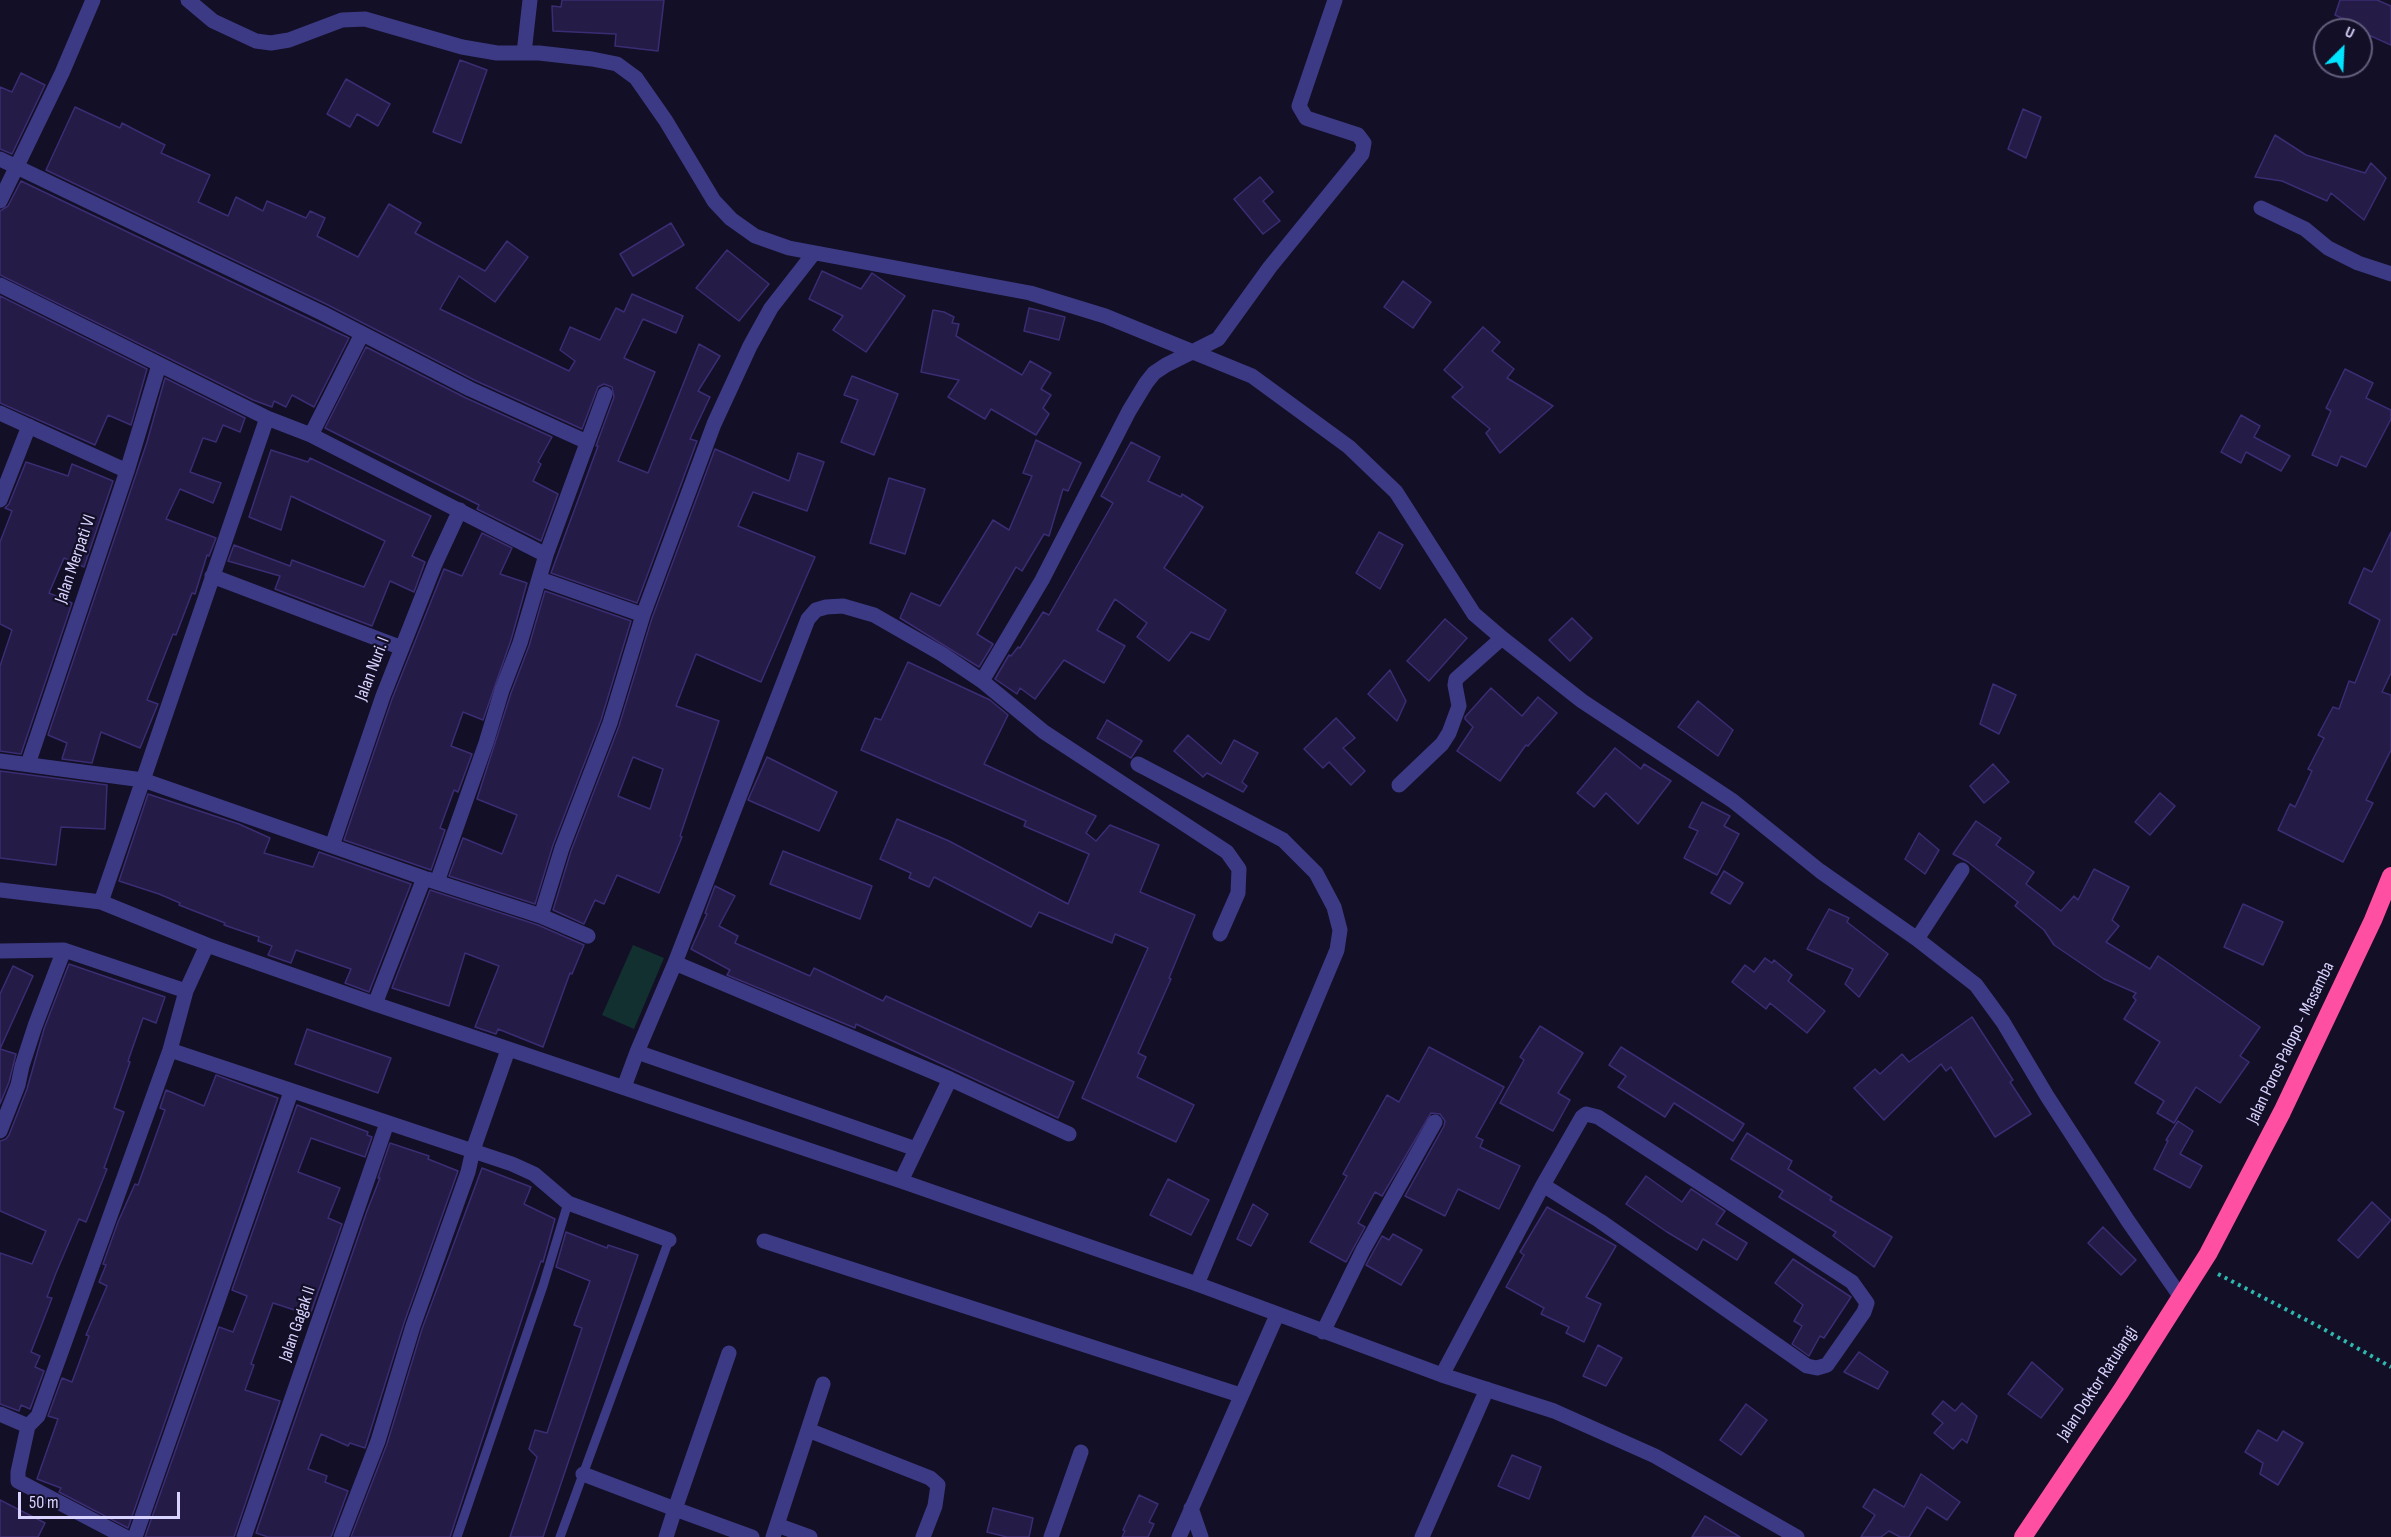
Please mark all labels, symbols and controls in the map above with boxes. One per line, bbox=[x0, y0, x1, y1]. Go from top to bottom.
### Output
north arrow bbox=[2313, 18, 2373, 78]
text: U bbox=[2342, 23, 2357, 43]
street label: Jalan Merpati VI bbox=[51, 512, 101, 606]
street label: Jalan Nuri. I bbox=[351, 634, 395, 704]
street label: Jalan Poros Palopo - Masamba bbox=[2242, 959, 2340, 1127]
street label: Jalan Gagak II bbox=[275, 1284, 321, 1364]
street label: Jalan Doktor Ratulangi bbox=[2053, 1323, 2143, 1445]
scale bar bbox=[21, 1480, 183, 1518]
text: 50 m bbox=[29, 1492, 59, 1513]

